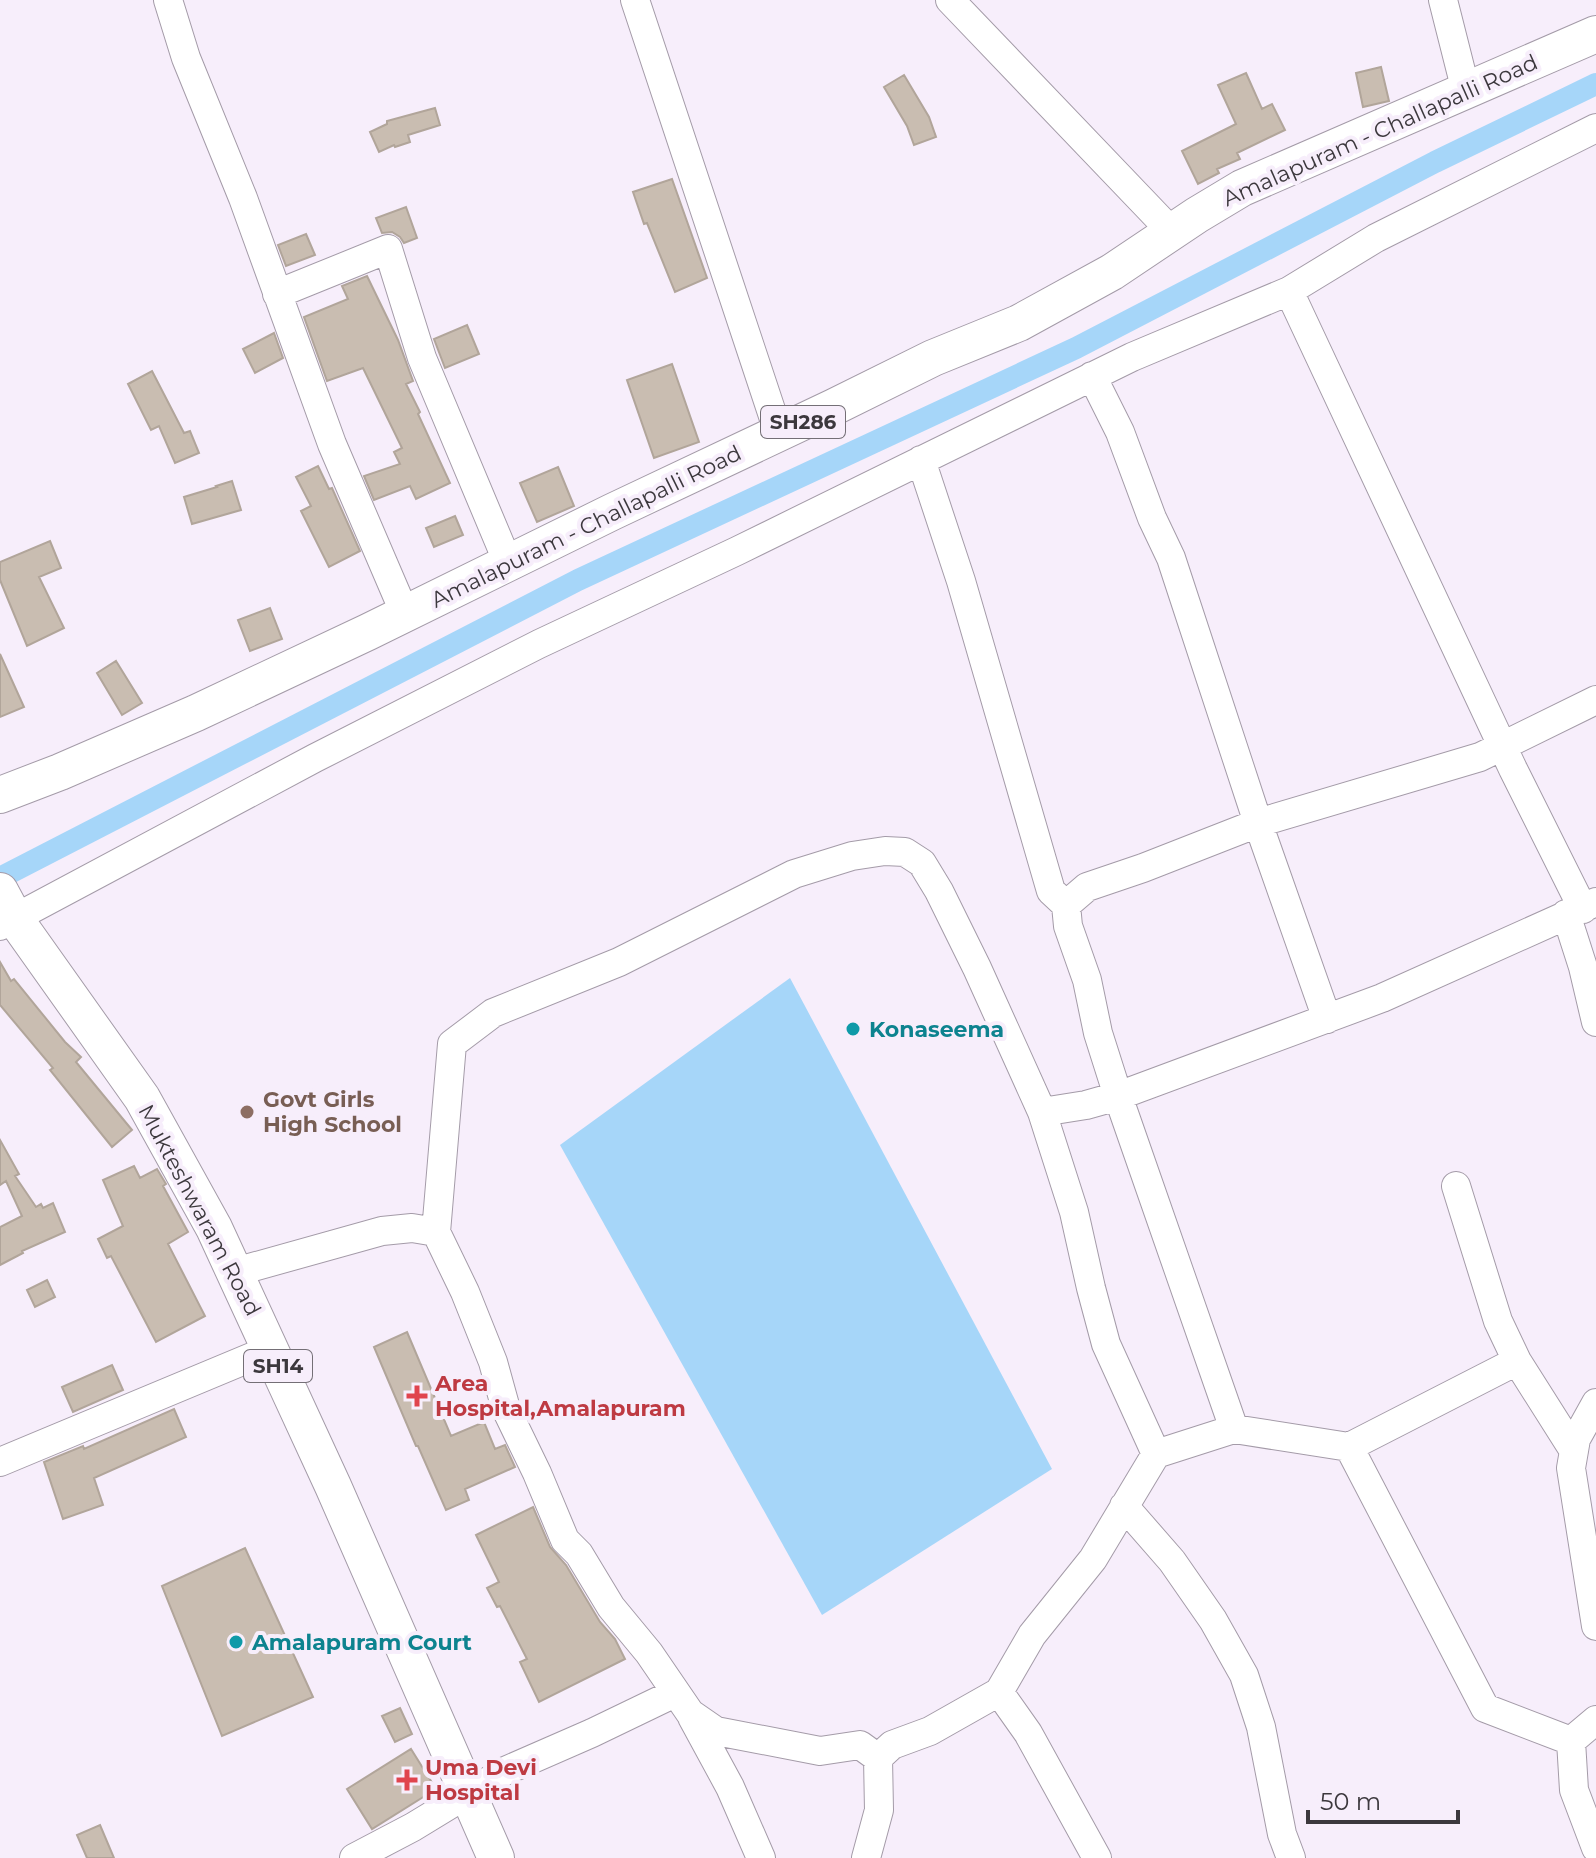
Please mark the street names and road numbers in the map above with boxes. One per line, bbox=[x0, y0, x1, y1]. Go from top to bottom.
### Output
street label: Amalapuram - Challapalli Road bbox=[1218, 49, 1542, 212]
road number: SH286 bbox=[761, 406, 845, 438]
street label: Amalapuram - Challapalli Road bbox=[427, 439, 746, 614]
street label: Mukteshwaram Road bbox=[132, 1100, 267, 1321]
road number: SH14 bbox=[244, 1350, 312, 1382]

